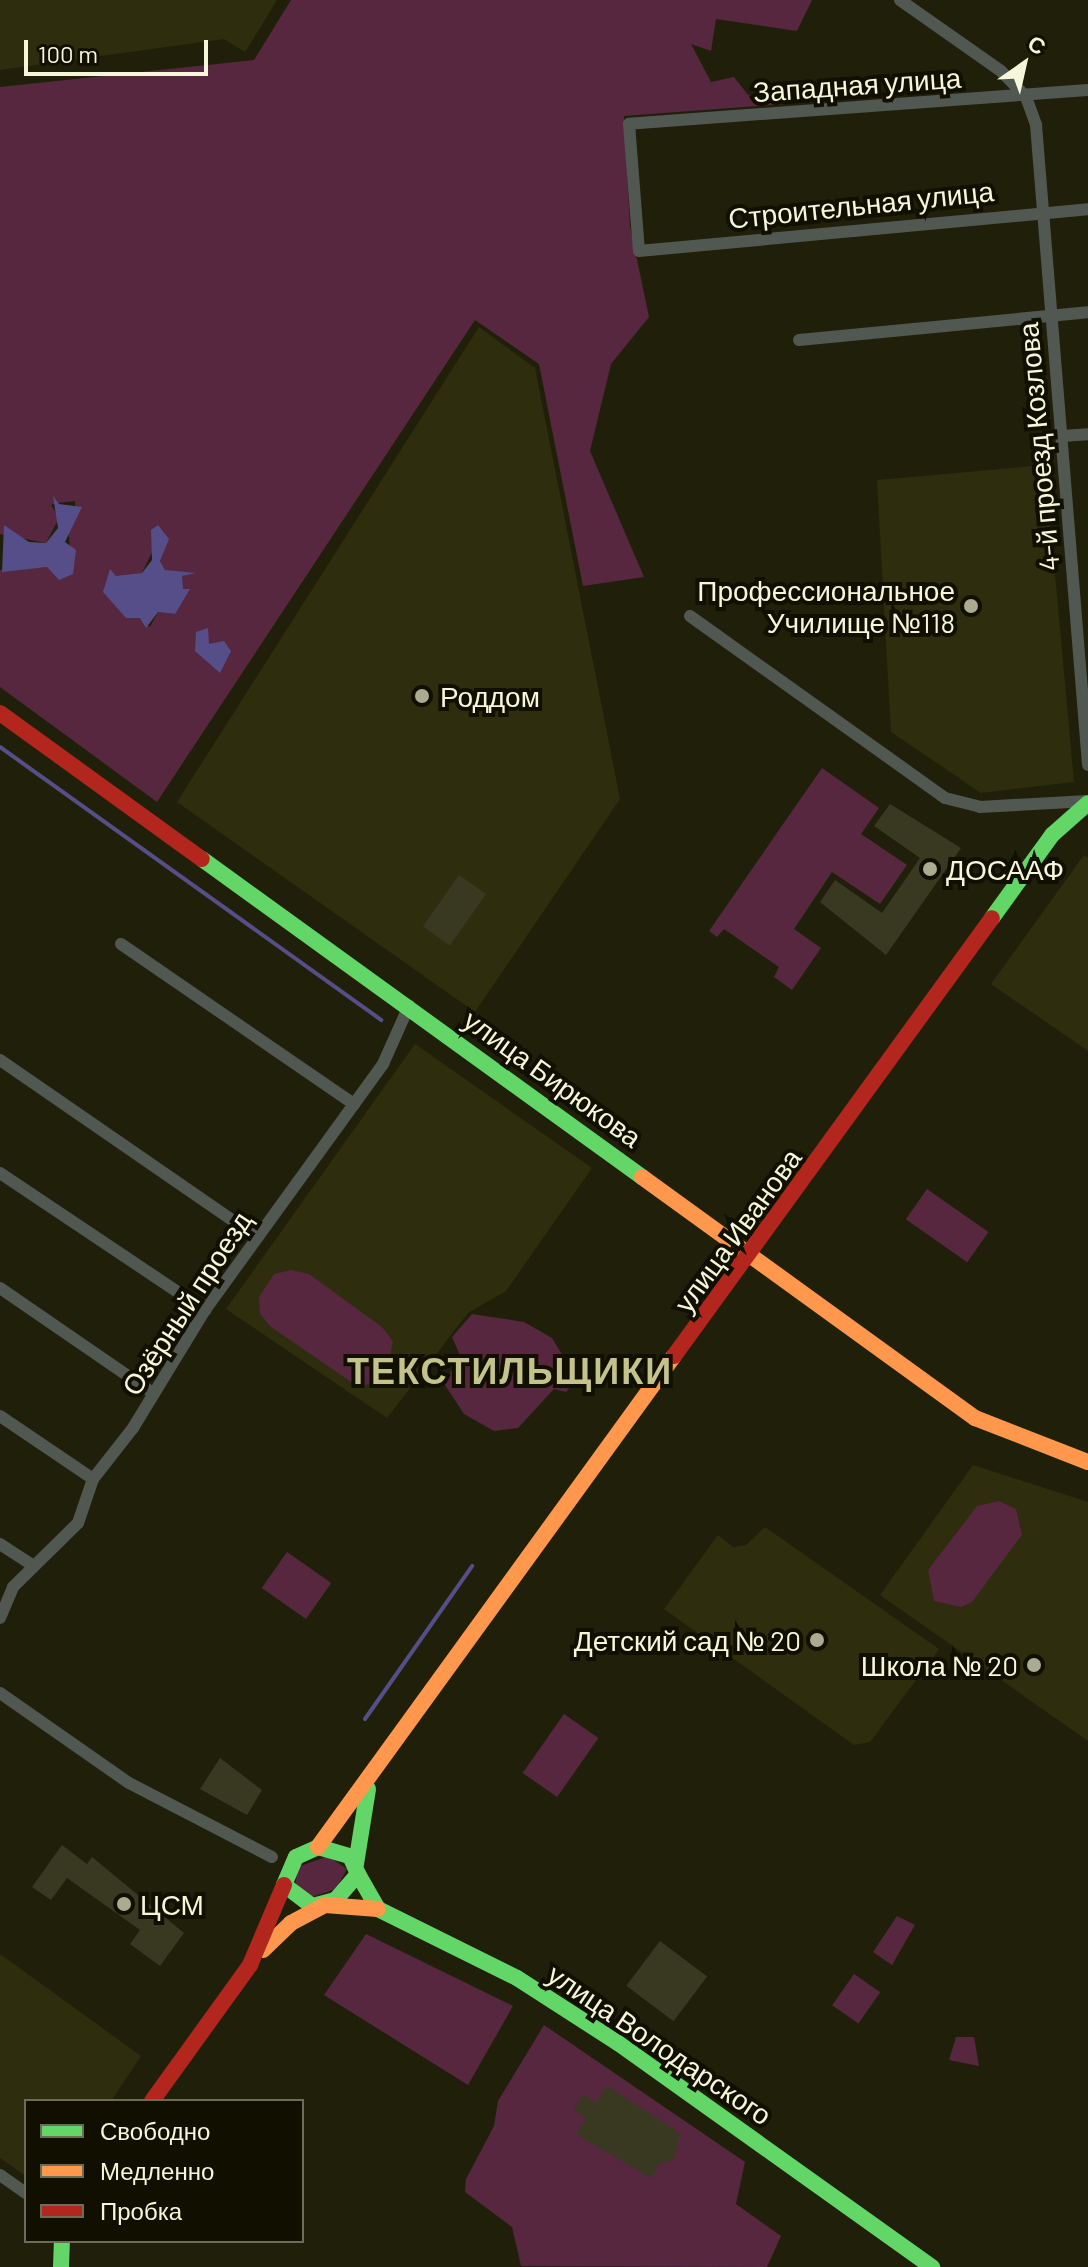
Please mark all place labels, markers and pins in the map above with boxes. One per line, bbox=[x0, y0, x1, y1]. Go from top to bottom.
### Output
place label: Профессиональное Училище №118 bbox=[697, 573, 955, 639]
marker: Профессиональное Училище №118 bbox=[962, 597, 980, 615]
place label: Роддом bbox=[440, 679, 540, 713]
marker: Роддом bbox=[411, 685, 433, 707]
place label: ДОСААФ bbox=[946, 852, 1064, 886]
marker: ДОСААФ bbox=[921, 860, 939, 878]
place label: Детский сад № 20 bbox=[574, 1623, 801, 1657]
marker: Детский сад № 20 bbox=[808, 1631, 826, 1649]
place label: Школа № 20 bbox=[861, 1648, 1018, 1682]
marker: Школа № 20 bbox=[1025, 1656, 1043, 1674]
place label: ЦСМ bbox=[140, 1887, 204, 1921]
marker: ЦСМ bbox=[115, 1895, 133, 1913]

